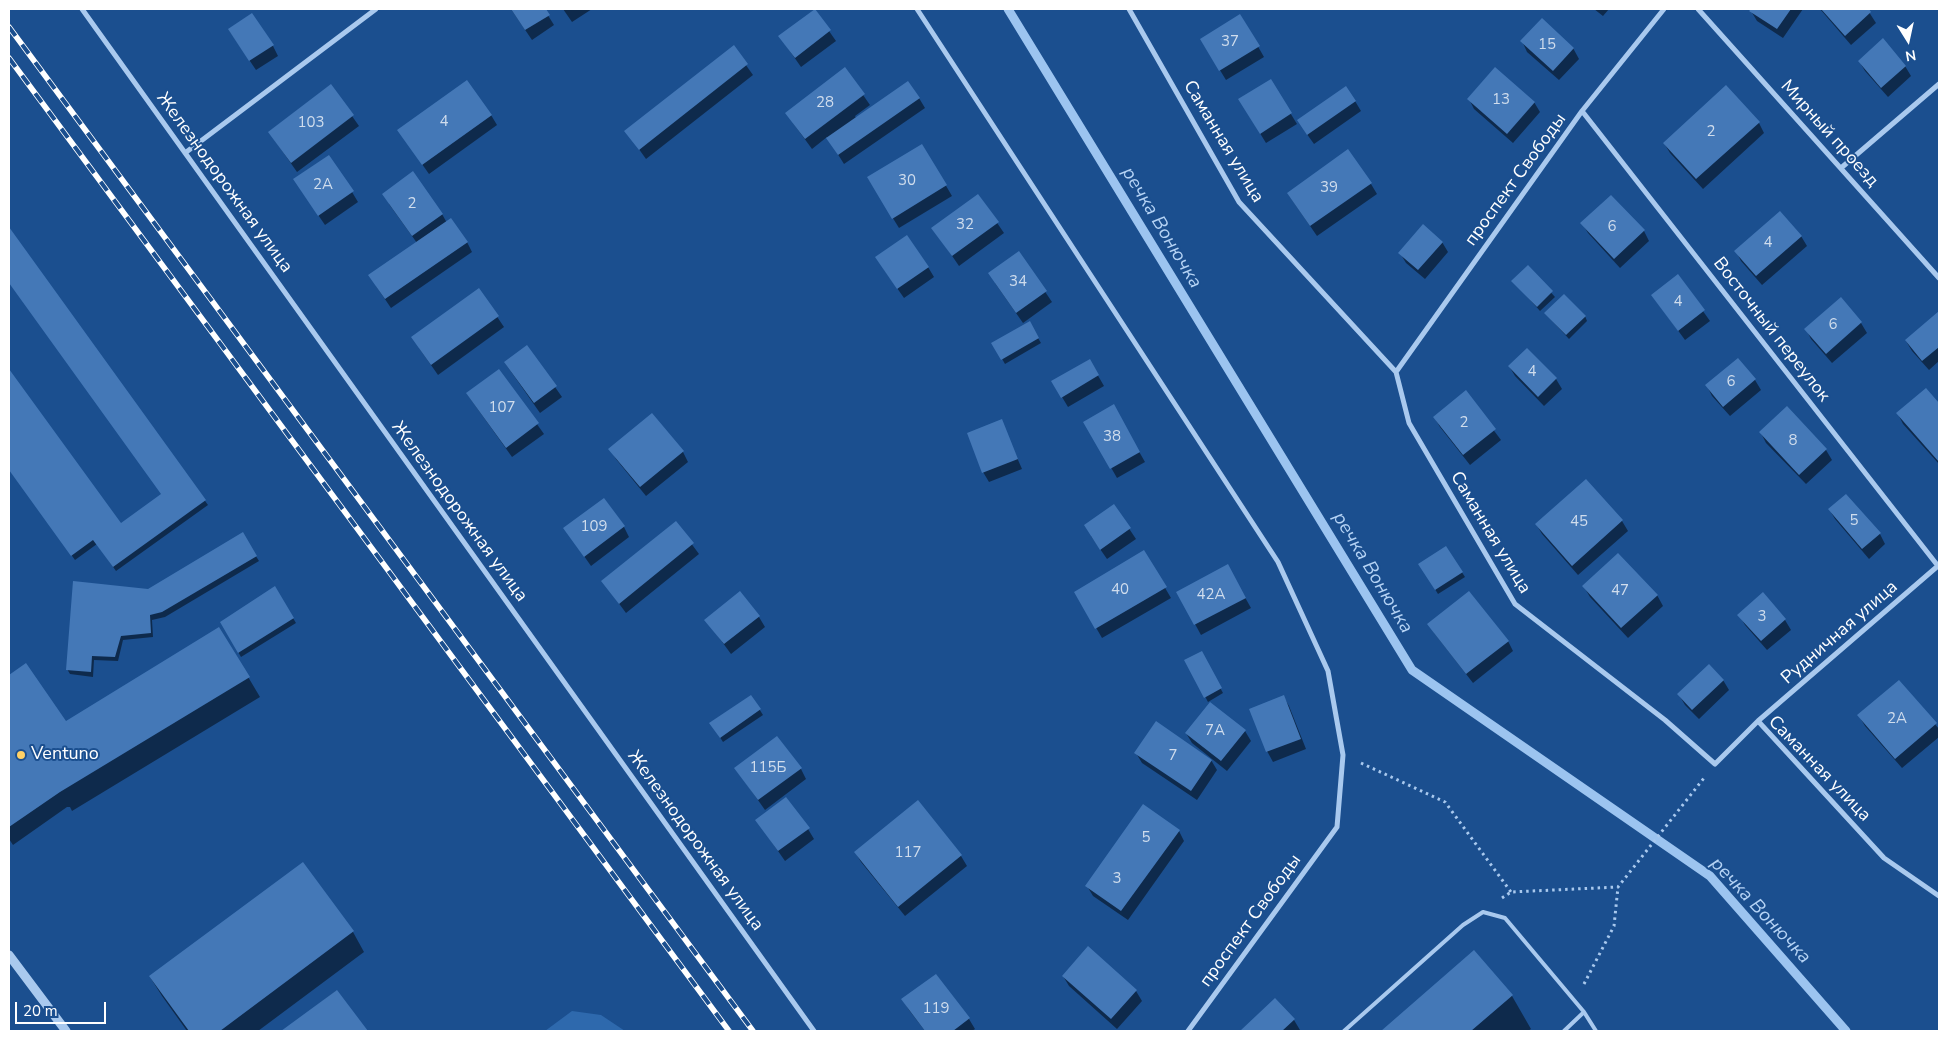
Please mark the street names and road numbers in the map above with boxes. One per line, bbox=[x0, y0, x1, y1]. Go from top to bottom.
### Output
street label: Мирный проезд bbox=[1775, 76, 1883, 192]
street label: Саманная улица bbox=[1178, 77, 1268, 207]
street label: Железнодорожная улица bbox=[151, 89, 297, 277]
street label: проспект Свободы bbox=[1461, 110, 1571, 250]
street label: Восточный переулок bbox=[1708, 254, 1834, 406]
street label: Железнодорожная улица bbox=[386, 418, 532, 606]
street label: Саманная улица bbox=[1445, 468, 1535, 598]
street label: Рудничная улица bbox=[1777, 577, 1903, 689]
street label: Саманная улица bbox=[1763, 712, 1875, 826]
street label: Железнодорожная улица bbox=[622, 747, 768, 935]
street label: проспект Свободы bbox=[1196, 851, 1306, 991]

